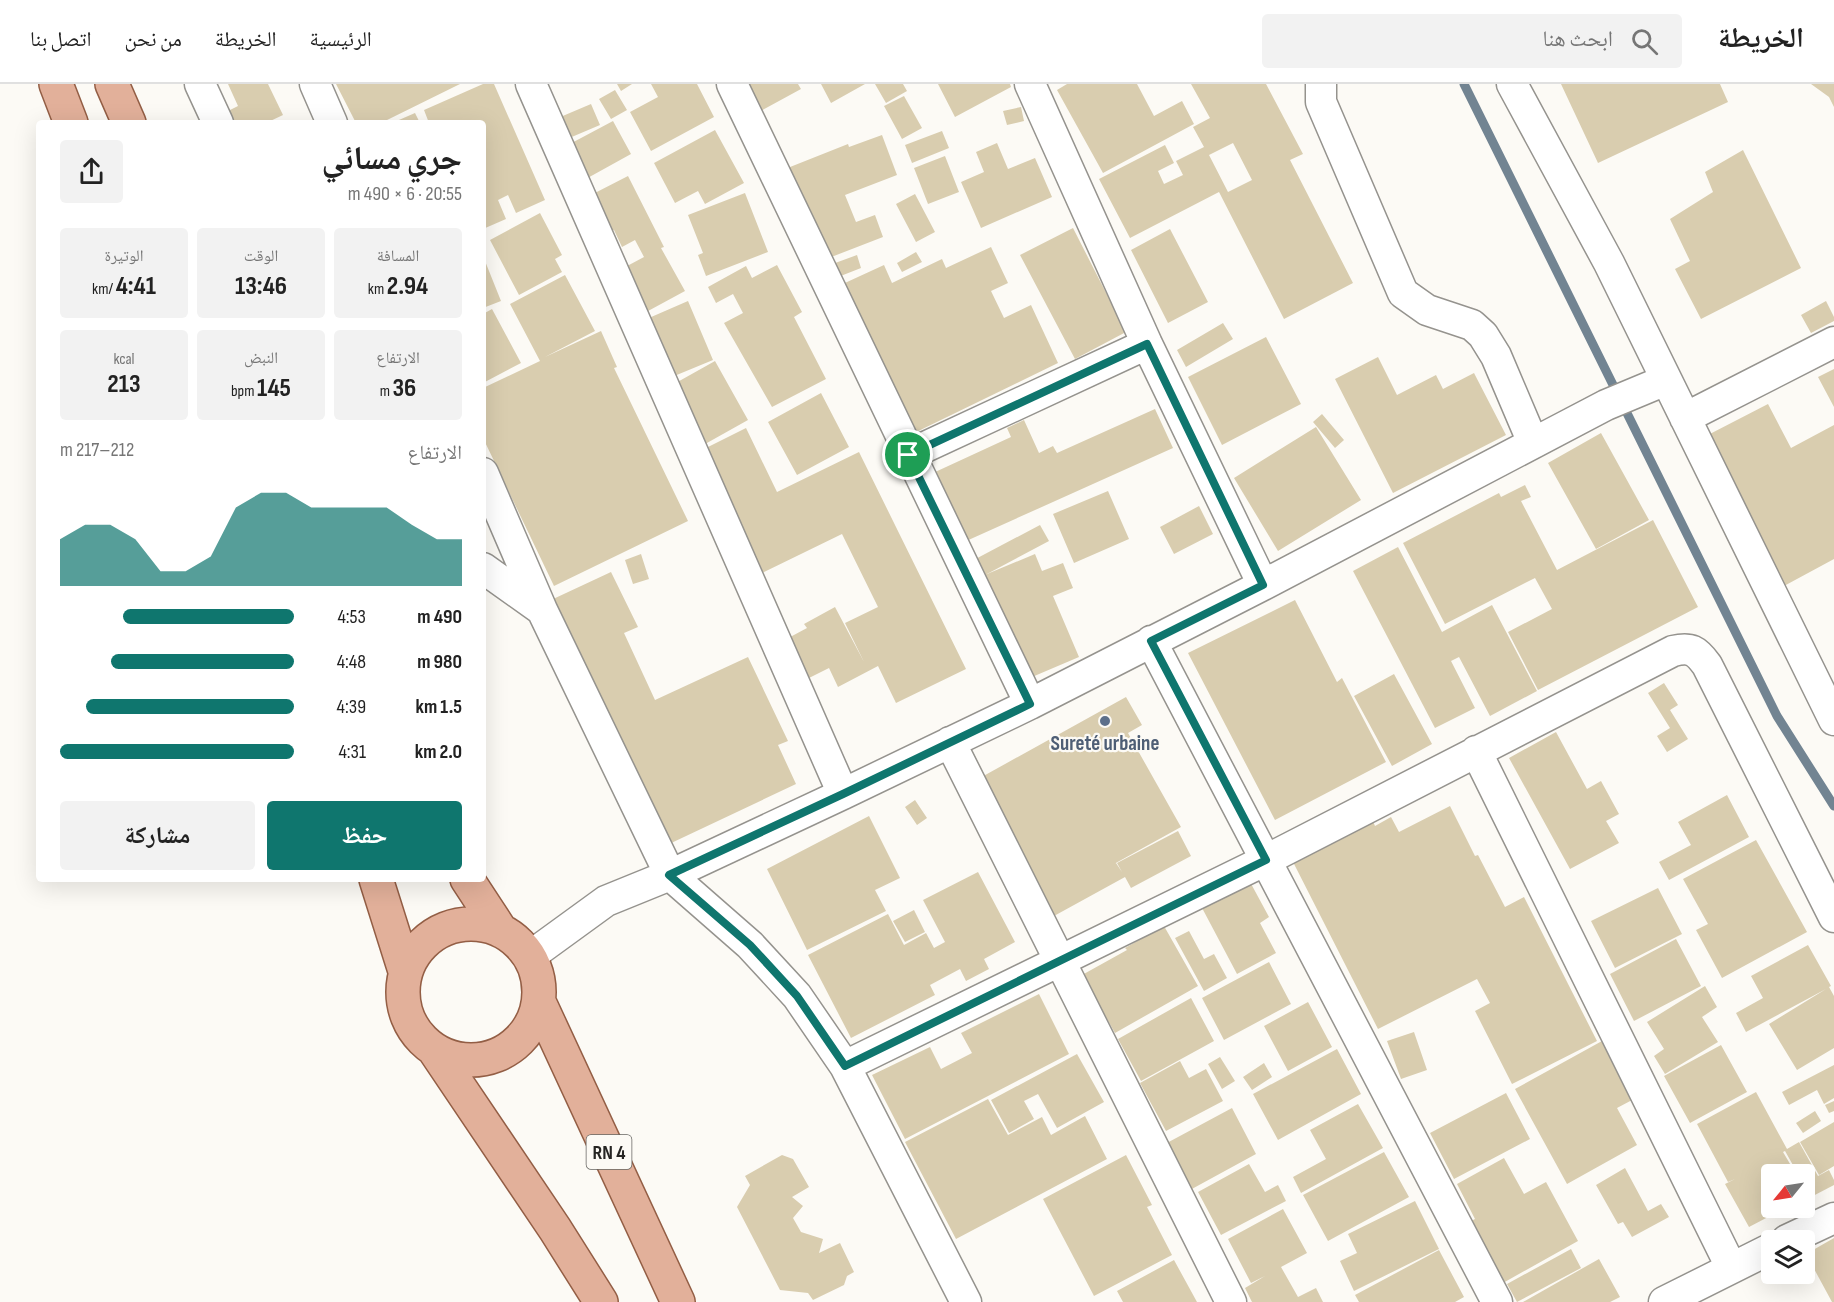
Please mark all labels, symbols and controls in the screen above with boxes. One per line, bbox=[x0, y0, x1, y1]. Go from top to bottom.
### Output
search box bbox=[1262, 14, 1682, 68]
text: الخريطة bbox=[1718, 22, 1804, 55]
icon: search bbox=[1628, 25, 1661, 58]
text: ابحث هنا bbox=[1543, 26, 1613, 53]
text: اتصل بنا bbox=[30, 27, 92, 52]
text: من نحن bbox=[125, 27, 182, 52]
text: الخريطة bbox=[215, 27, 277, 52]
text: الرئيسية bbox=[310, 27, 372, 52]
text: جري مسائي bbox=[321, 139, 462, 179]
button: share bbox=[60, 140, 123, 203]
text: 20:55 · 6 × 490 m bbox=[348, 182, 462, 206]
text: الوتيرة bbox=[105, 247, 143, 266]
text: الوقت bbox=[244, 247, 278, 266]
text: المسافة bbox=[377, 247, 419, 266]
text: 4:41 bbox=[116, 271, 156, 302]
text: 13:46 bbox=[235, 271, 287, 302]
text: 2.94 bbox=[387, 271, 428, 302]
text: /km bbox=[92, 280, 116, 299]
text: km bbox=[368, 280, 387, 299]
text: النبض bbox=[244, 349, 278, 368]
text: الارتفاع bbox=[376, 349, 420, 368]
text: kcal bbox=[113, 350, 135, 369]
text: 213 bbox=[107, 369, 141, 400]
text: 145 bbox=[257, 373, 291, 404]
text: 36 bbox=[392, 373, 416, 404]
text: bpm bbox=[231, 382, 257, 401]
text: m bbox=[380, 382, 392, 401]
pin bbox=[882, 429, 933, 480]
text: 212–217 m bbox=[60, 438, 134, 462]
icon: arrive bbox=[891, 438, 924, 471]
text: الارتفاع bbox=[407, 441, 462, 465]
text: 4:53 bbox=[337, 605, 366, 629]
text: 490 m bbox=[417, 605, 462, 629]
text: 4:48 bbox=[337, 650, 366, 674]
text: 980 m bbox=[417, 650, 462, 674]
text: 4:39 bbox=[337, 695, 366, 719]
text: 1.5 km bbox=[416, 695, 462, 719]
marker: Sureté urbaine bbox=[1098, 714, 1112, 728]
place label: Sureté urbaine bbox=[1051, 731, 1159, 756]
text: 4:31 bbox=[338, 740, 366, 764]
text: 2.0 km bbox=[415, 740, 462, 764]
button: مشاركة bbox=[60, 801, 255, 870]
button: حفظ bbox=[267, 801, 462, 870]
road number: RN 4 bbox=[586, 1135, 632, 1169]
north arrow bbox=[1761, 1164, 1815, 1218]
map controls bbox=[1761, 1164, 1815, 1284]
button: layers bbox=[1761, 1230, 1815, 1284]

